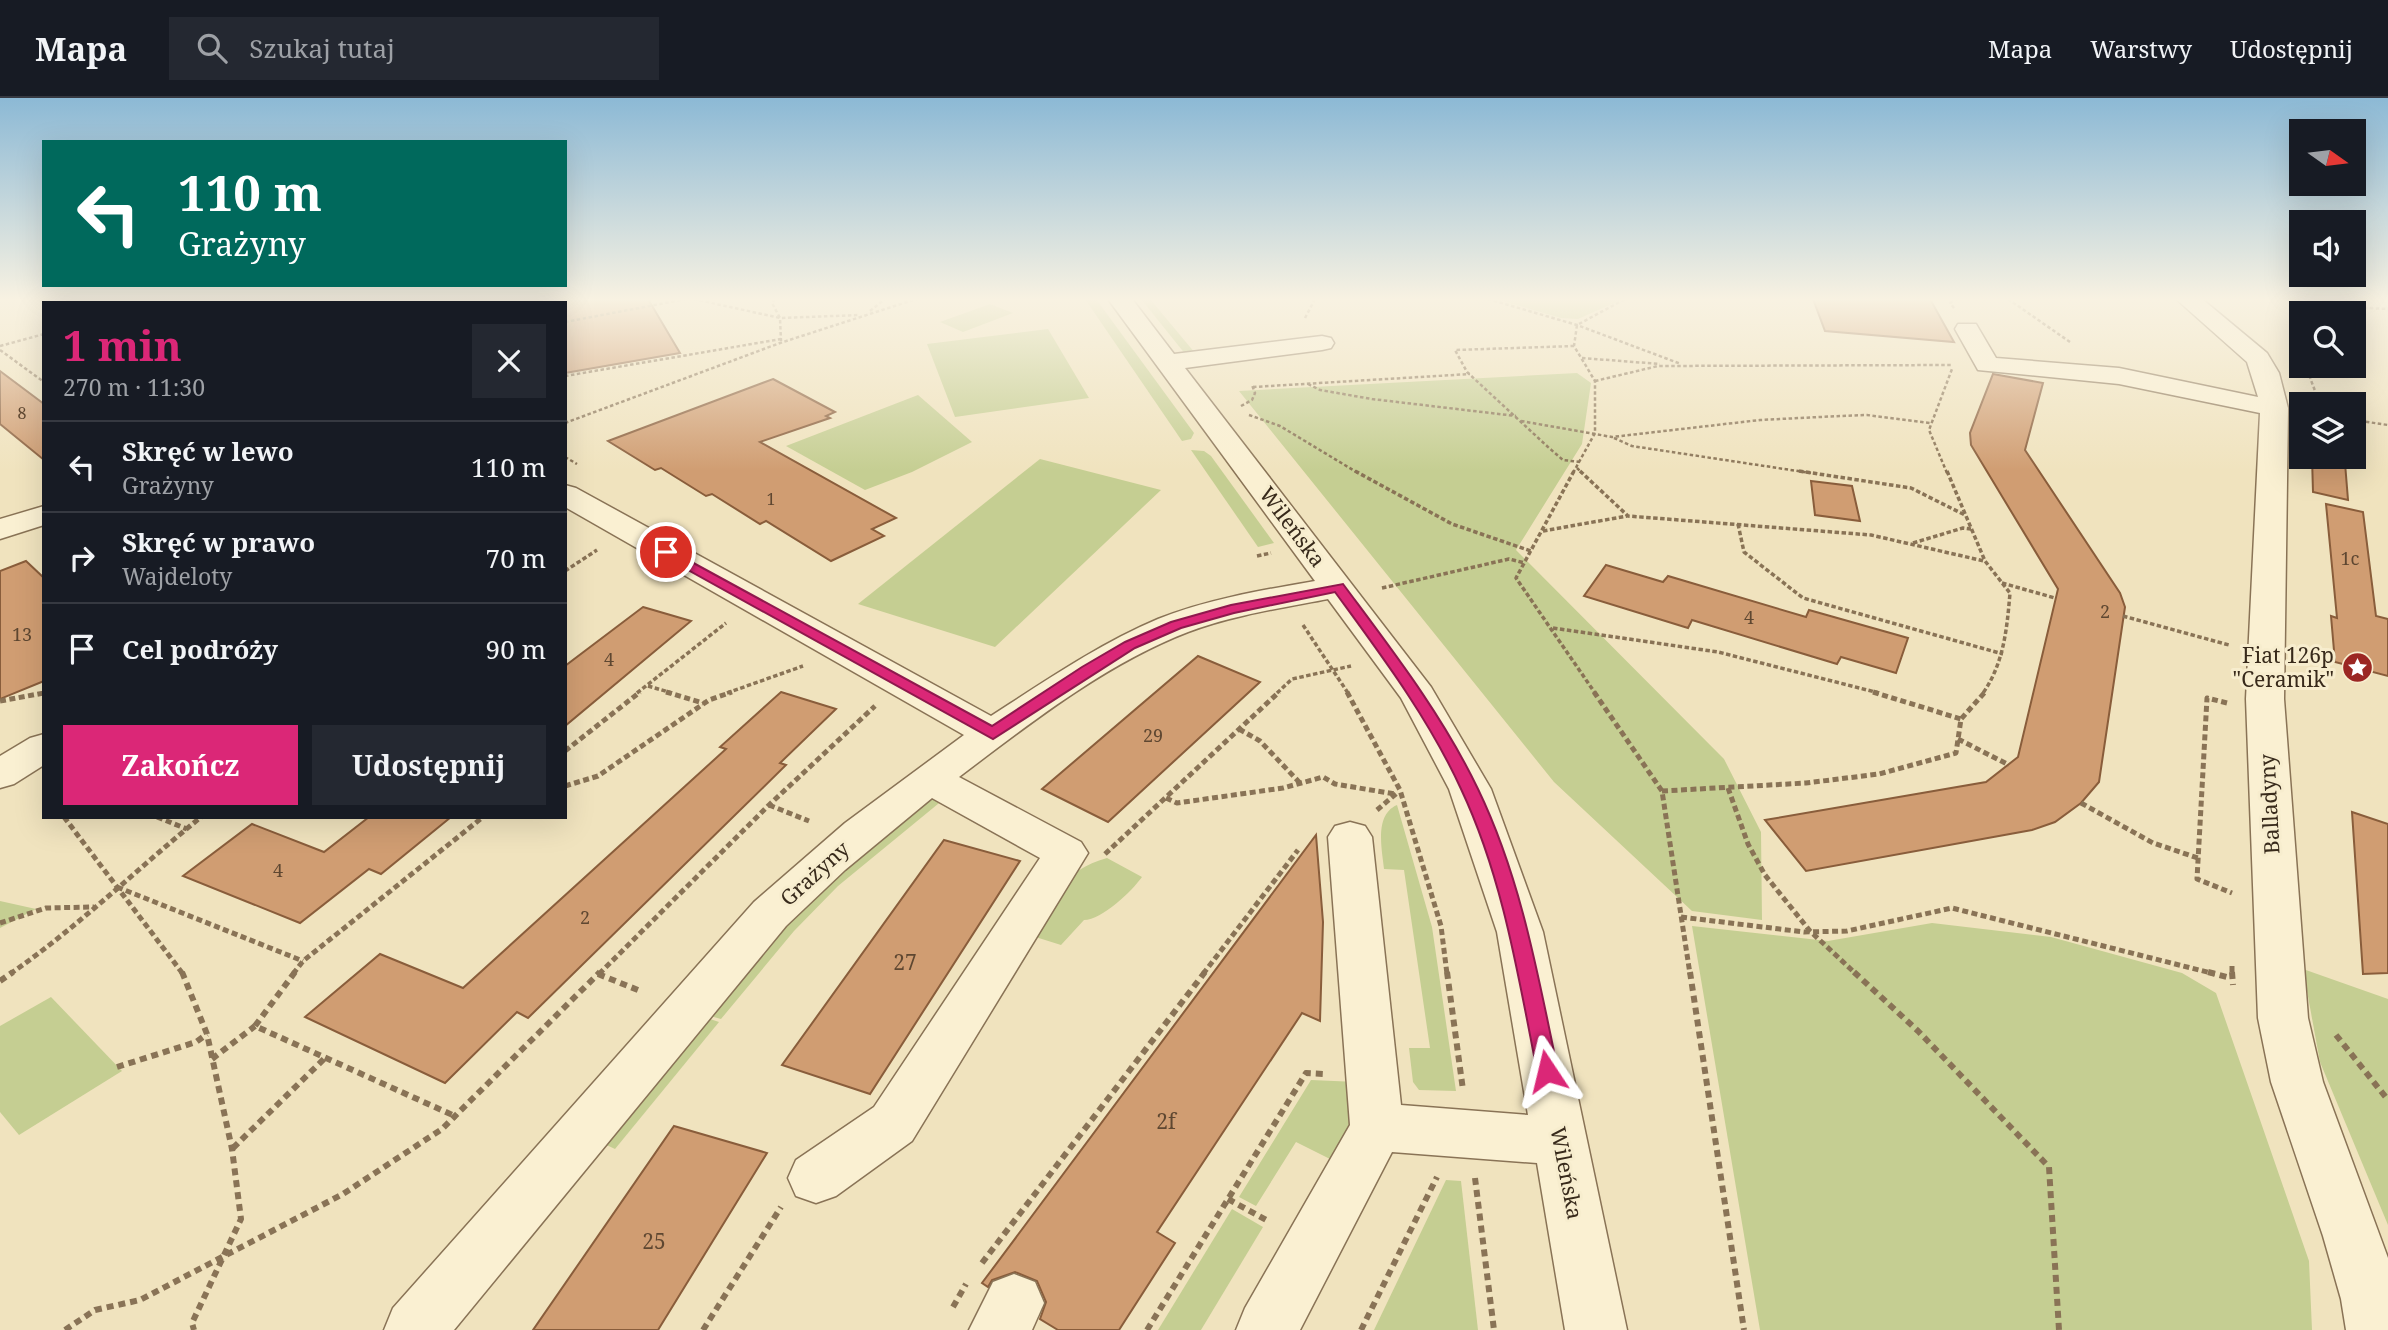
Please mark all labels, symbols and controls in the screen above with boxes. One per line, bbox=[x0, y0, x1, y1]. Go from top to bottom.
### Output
search box bbox=[169, 17, 659, 80]
text: Mapa bbox=[35, 26, 127, 71]
icon: search bbox=[193, 29, 231, 67]
text: Szukaj tutaj bbox=[249, 30, 395, 66]
text: Mapa bbox=[1988, 32, 2052, 65]
text: Warstwy bbox=[2090, 32, 2192, 65]
text: Udostępnij bbox=[2230, 32, 2353, 65]
north arrow bbox=[2289, 119, 2366, 196]
map controls bbox=[2289, 119, 2366, 469]
text: 110 m bbox=[178, 159, 322, 225]
icon: left bbox=[63, 168, 154, 259]
button: sound bbox=[2289, 210, 2366, 287]
text: Grażyny bbox=[178, 222, 306, 265]
button: search bbox=[2289, 301, 2366, 378]
text: 1 min bbox=[63, 316, 182, 373]
button: close bbox=[472, 324, 546, 398]
text: 270 m · 11:30 bbox=[63, 371, 205, 403]
button: layers bbox=[2289, 392, 2366, 469]
house number: 8 bbox=[18, 402, 27, 424]
text: Skręć w lewo bbox=[122, 433, 294, 469]
icon: left bbox=[63, 448, 101, 486]
text: 110 m bbox=[471, 449, 546, 485]
text: Grażyny bbox=[122, 469, 214, 501]
street label: Wileńska bbox=[1253, 481, 1332, 572]
house number: 1 bbox=[767, 488, 775, 510]
pin bbox=[636, 522, 696, 582]
text: Skręć w prawo bbox=[122, 524, 315, 560]
icon: arrive bbox=[647, 533, 685, 571]
icon: right bbox=[63, 539, 101, 577]
text: 70 m bbox=[486, 540, 546, 576]
house number: 1c bbox=[2341, 546, 2360, 570]
text: Wajdeloty bbox=[122, 560, 232, 592]
house number: 2 bbox=[2100, 599, 2110, 623]
house number: 4 bbox=[1744, 605, 1754, 629]
house number: 13 bbox=[12, 622, 32, 646]
icon: arrive bbox=[63, 630, 101, 668]
text: Cel podróży bbox=[122, 631, 278, 667]
text: 90 m bbox=[486, 631, 546, 667]
place label: Fiat 126p "Ceramik" bbox=[2233, 641, 2334, 693]
house number: 4 bbox=[604, 647, 614, 671]
place icon: Fiat 126p "Ceramik" bbox=[2340, 651, 2374, 685]
house number: 29 bbox=[1143, 723, 1163, 747]
button: Zakończ bbox=[63, 725, 298, 805]
button: Udostępnij bbox=[312, 725, 546, 805]
street label: Balladyny bbox=[2252, 753, 2286, 855]
street label: Grażyny bbox=[774, 835, 855, 912]
house number: 4 bbox=[273, 858, 283, 882]
house number: 2 bbox=[580, 905, 590, 929]
house number: 27 bbox=[893, 948, 917, 976]
position arrow bbox=[1510, 1034, 1584, 1108]
house number: 2f bbox=[1156, 1107, 1178, 1135]
street label: Wileńska bbox=[1544, 1124, 1590, 1221]
house number: 25 bbox=[642, 1227, 666, 1255]

